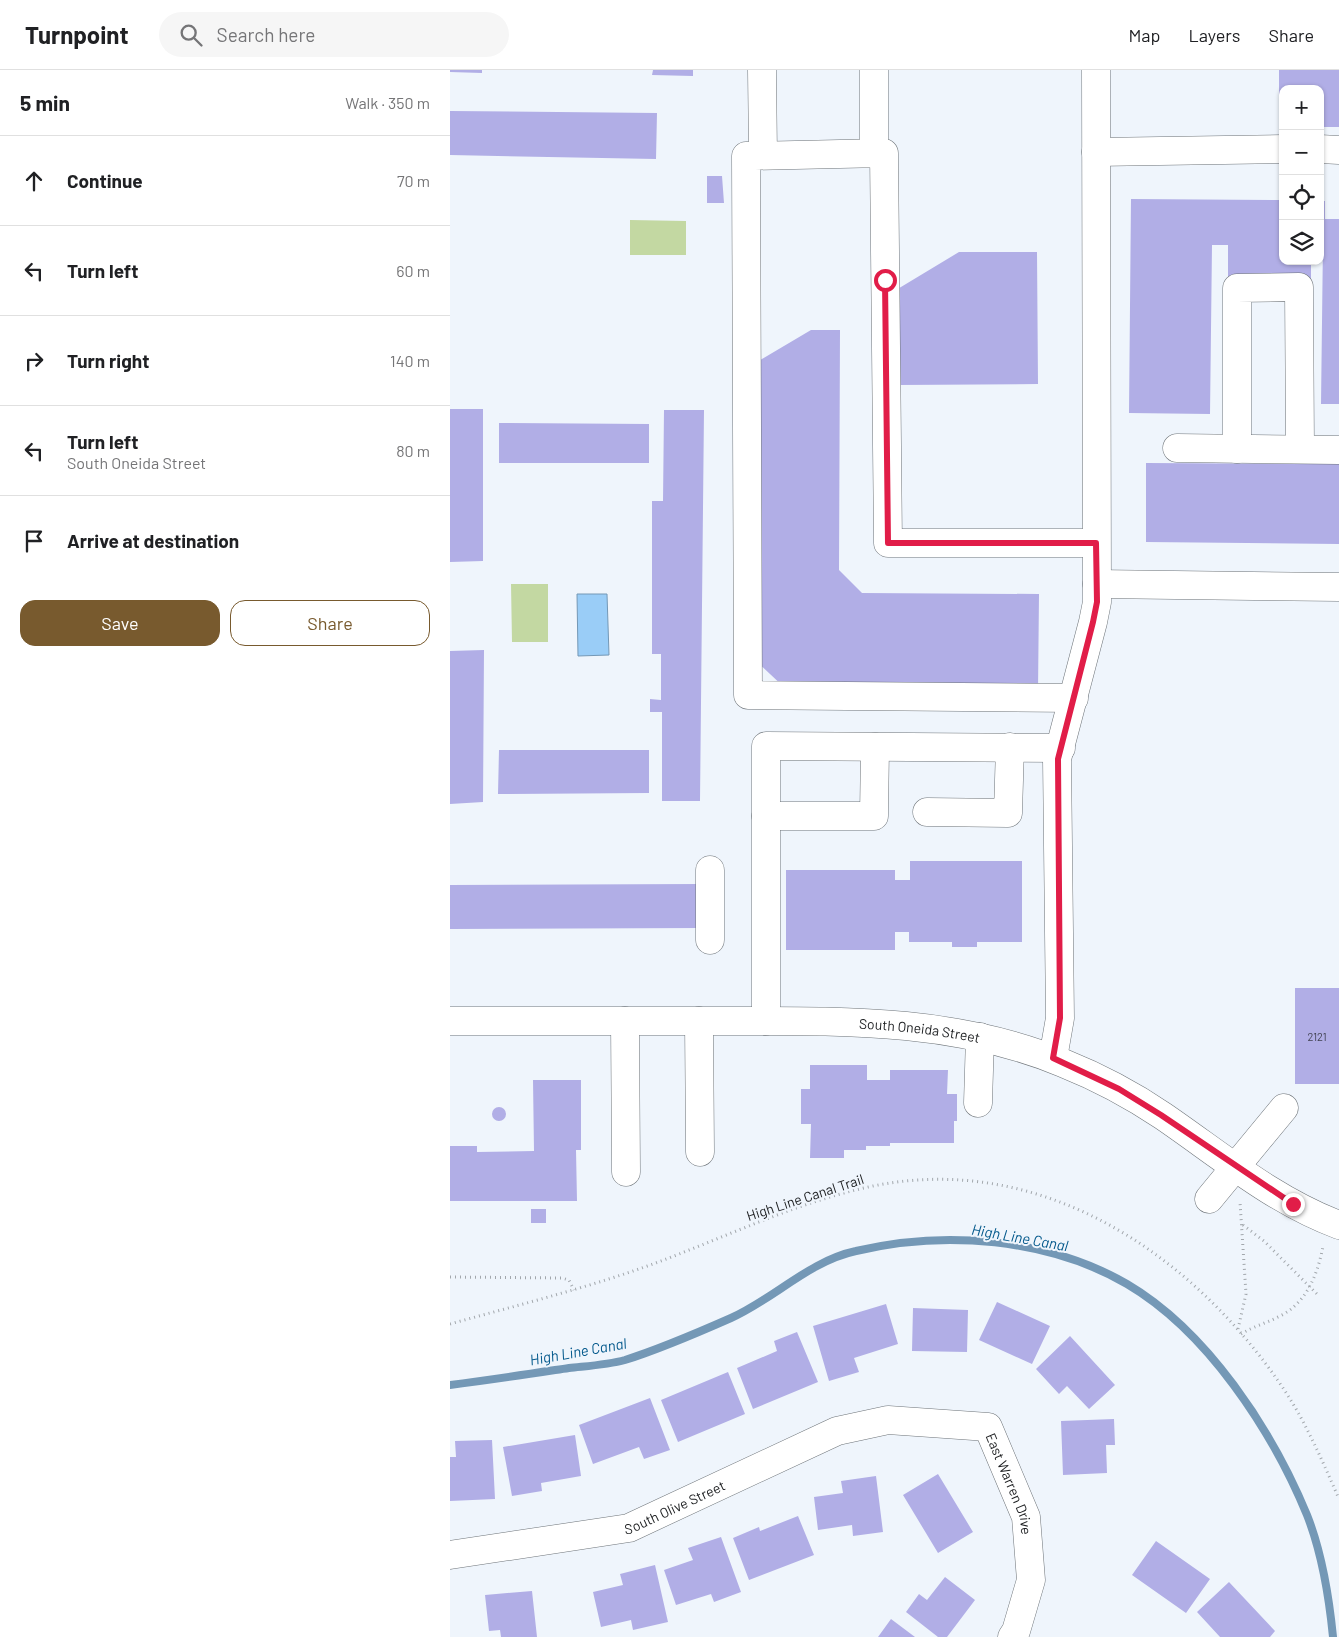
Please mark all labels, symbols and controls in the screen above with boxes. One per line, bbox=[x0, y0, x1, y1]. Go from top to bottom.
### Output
search box bbox=[159, 12, 509, 57]
text: Turnpoint bbox=[25, 20, 129, 49]
icon: search bbox=[177, 21, 205, 49]
text: Search here bbox=[217, 23, 315, 46]
text: Map bbox=[1128, 24, 1160, 46]
text: Layers bbox=[1188, 24, 1241, 46]
text: Share bbox=[1269, 24, 1314, 46]
map controls bbox=[1279, 85, 1324, 265]
button: + bbox=[1279, 85, 1324, 130]
text: 5 min bbox=[20, 90, 70, 115]
text: Walk · 350 m bbox=[345, 93, 430, 112]
button: − bbox=[1279, 130, 1324, 175]
icon: ahead bbox=[20, 167, 48, 195]
text: Continue bbox=[67, 169, 143, 192]
text: 70 m bbox=[397, 171, 430, 190]
button: locate bbox=[1279, 175, 1324, 220]
button: layers bbox=[1279, 220, 1324, 265]
icon: left bbox=[20, 257, 48, 285]
text: Turn left bbox=[67, 259, 138, 282]
text: 60 m bbox=[396, 261, 430, 280]
route start bbox=[874, 269, 897, 292]
icon: right bbox=[20, 347, 48, 375]
text: Turn right bbox=[67, 349, 149, 372]
text: 140 m bbox=[390, 351, 430, 370]
text: Turn left bbox=[67, 430, 138, 453]
icon: left bbox=[20, 437, 48, 465]
text: 80 m bbox=[396, 441, 430, 460]
text: South Oneida Street bbox=[67, 453, 206, 472]
icon: arrive bbox=[20, 527, 48, 555]
text: Arrive at destination bbox=[67, 529, 239, 552]
button: Save bbox=[20, 600, 220, 646]
button: Share bbox=[230, 600, 430, 646]
street label: South Oneida Street bbox=[859, 1014, 982, 1046]
house number: 2121 bbox=[1307, 1030, 1327, 1043]
street label: High Line Canal Trail bbox=[744, 1170, 866, 1224]
route end bbox=[1282, 1193, 1305, 1216]
water label: High Line Canal bbox=[970, 1220, 1070, 1254]
water label: High Line Canal bbox=[528, 1334, 628, 1368]
street label: East Warren Drive bbox=[983, 1430, 1036, 1535]
street label: South Olive Street bbox=[623, 1476, 727, 1537]

